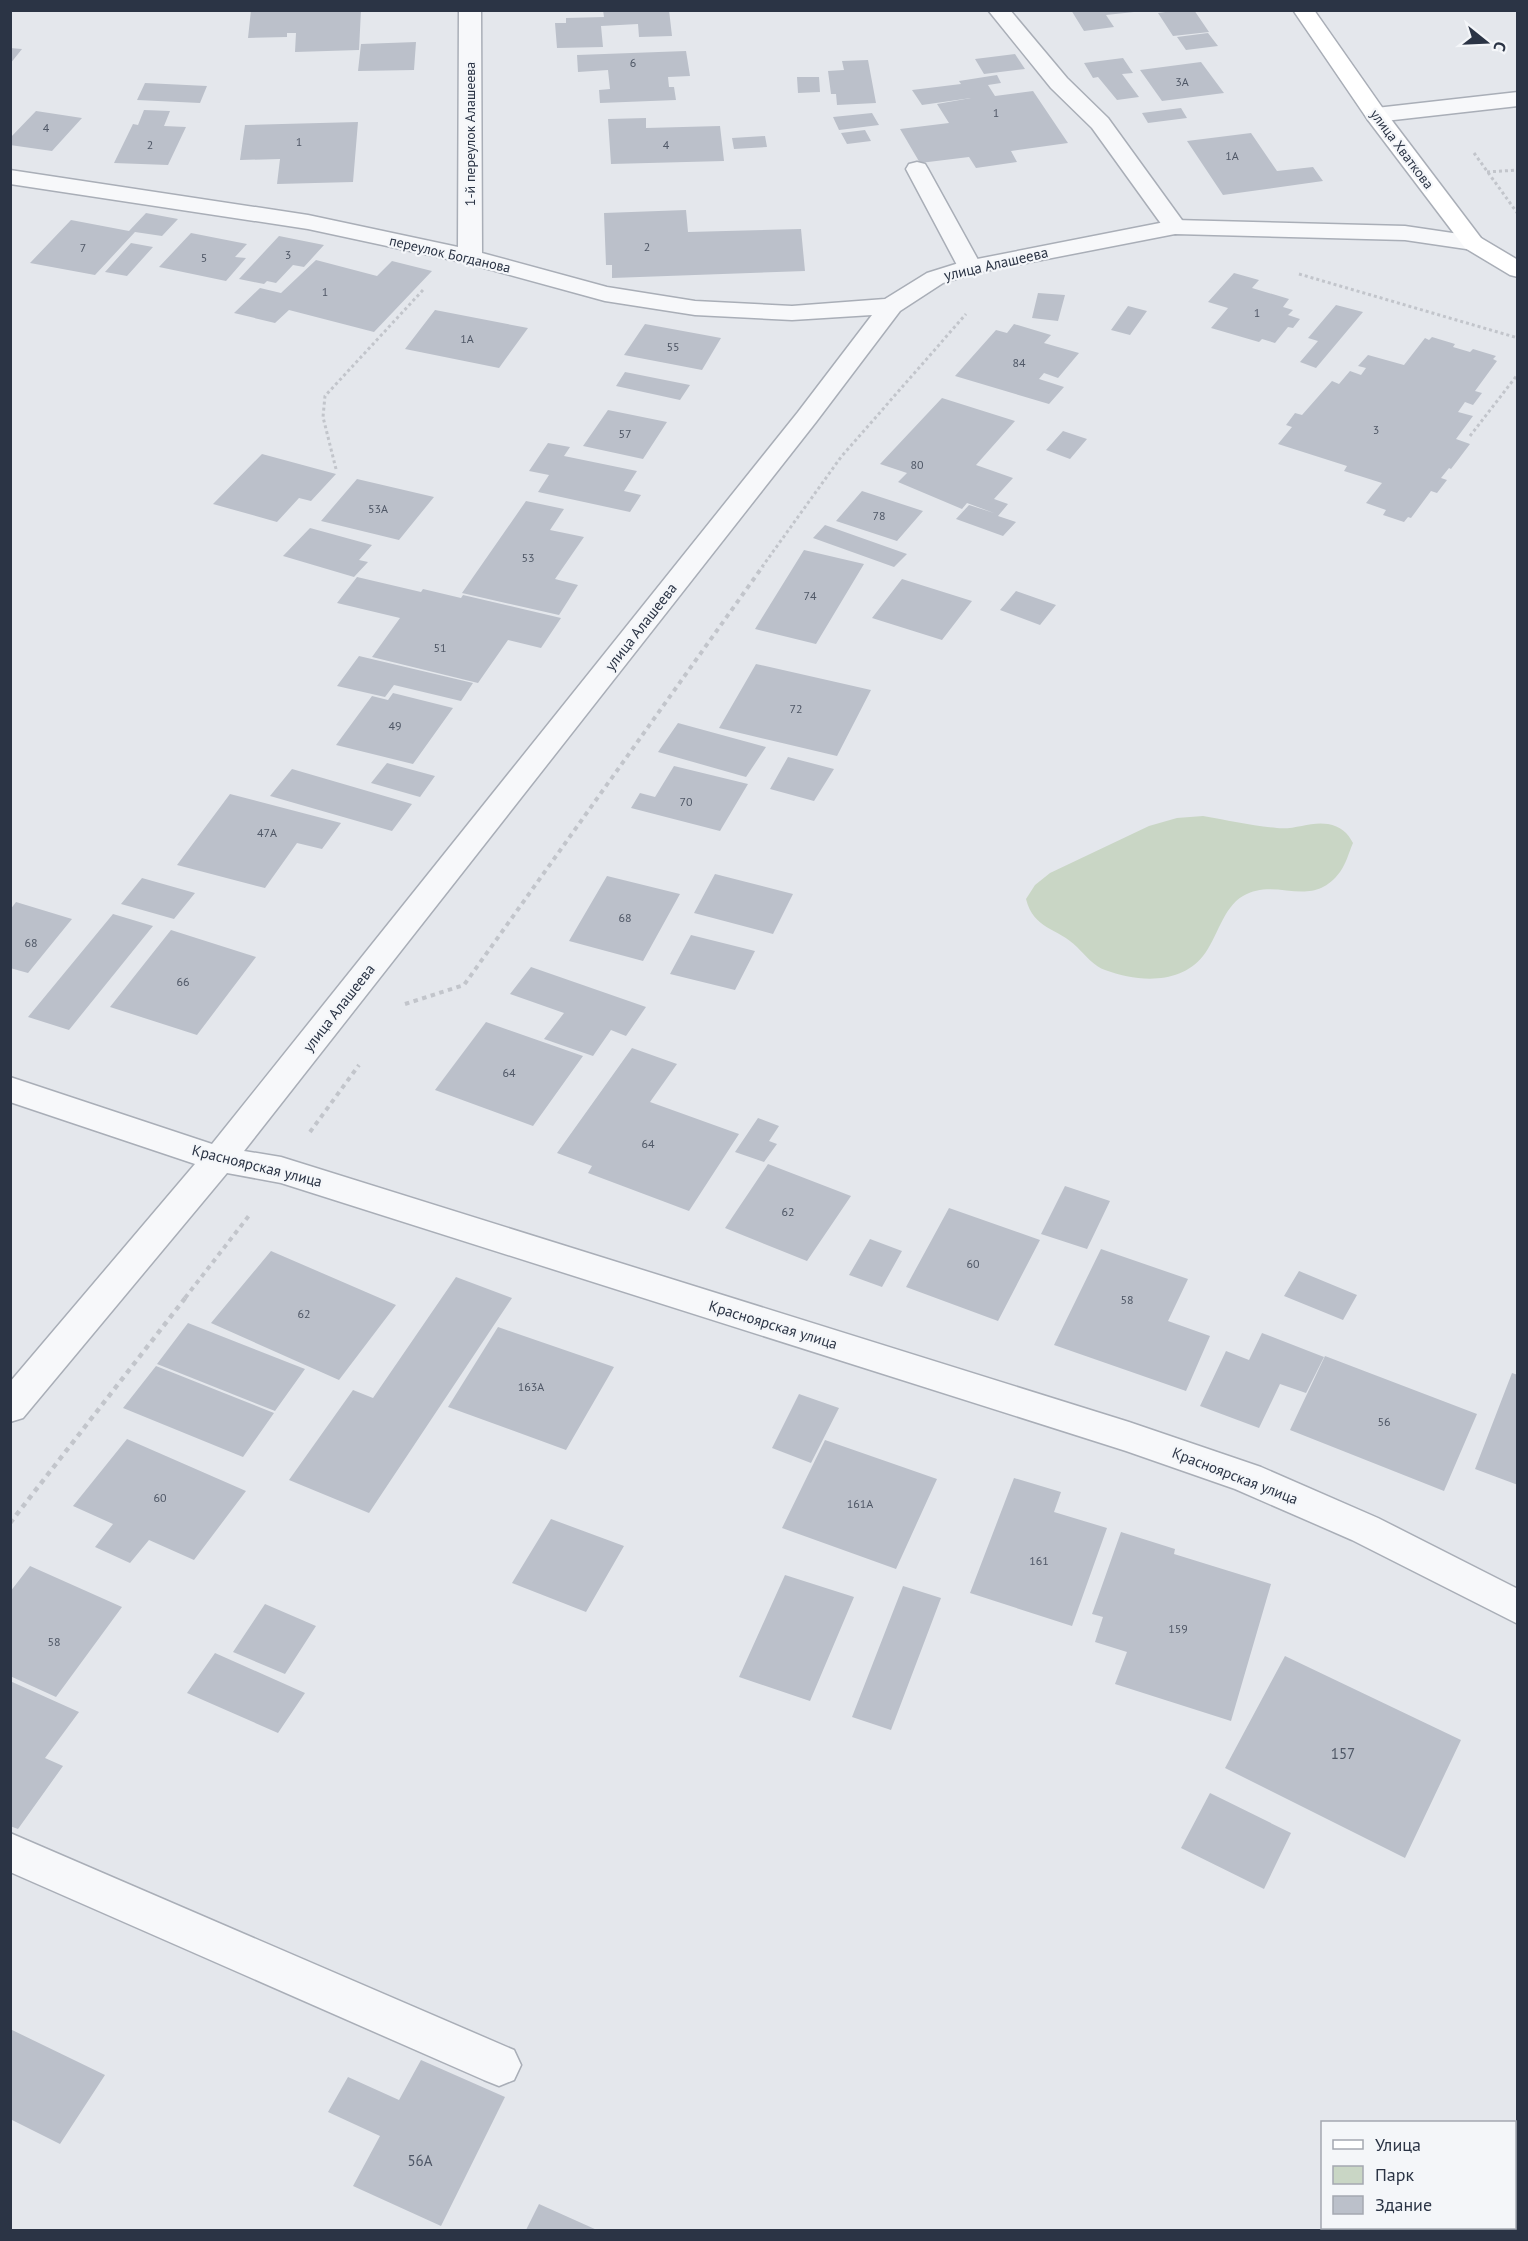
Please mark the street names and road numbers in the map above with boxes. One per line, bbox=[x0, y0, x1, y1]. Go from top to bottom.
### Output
street label: 1-й переулок Алашеева bbox=[461, 62, 479, 206]
street label: улица Хваткова bbox=[1366, 106, 1438, 192]
street label: переулок Богданова bbox=[388, 231, 512, 277]
street label: улица Алашеева bbox=[942, 242, 1050, 285]
street label: улица Алашеева bbox=[600, 579, 681, 674]
street label: улица Алашеева bbox=[298, 960, 379, 1055]
street label: Красноярская улица bbox=[190, 1140, 324, 1191]
street label: Красноярская улица bbox=[707, 1296, 840, 1353]
street label: Красноярская улица bbox=[1169, 1443, 1301, 1508]

